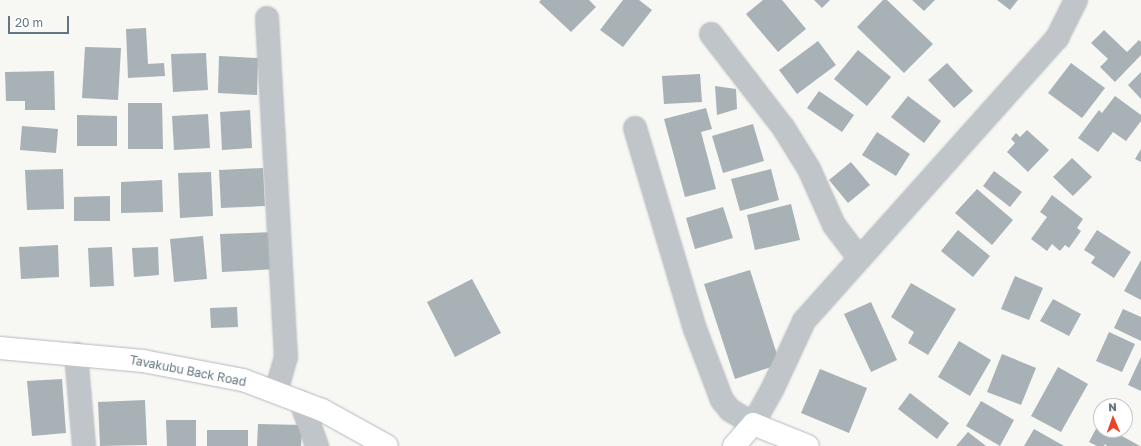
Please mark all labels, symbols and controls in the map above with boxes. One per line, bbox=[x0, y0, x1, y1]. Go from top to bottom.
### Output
scale bar bbox=[10, 8, 71, 34]
text: 20 m bbox=[15, 15, 43, 30]
street label: Tavakubu Back Road bbox=[129, 353, 247, 389]
north arrow bbox=[1093, 398, 1133, 438]
text: N bbox=[1108, 400, 1117, 413]

